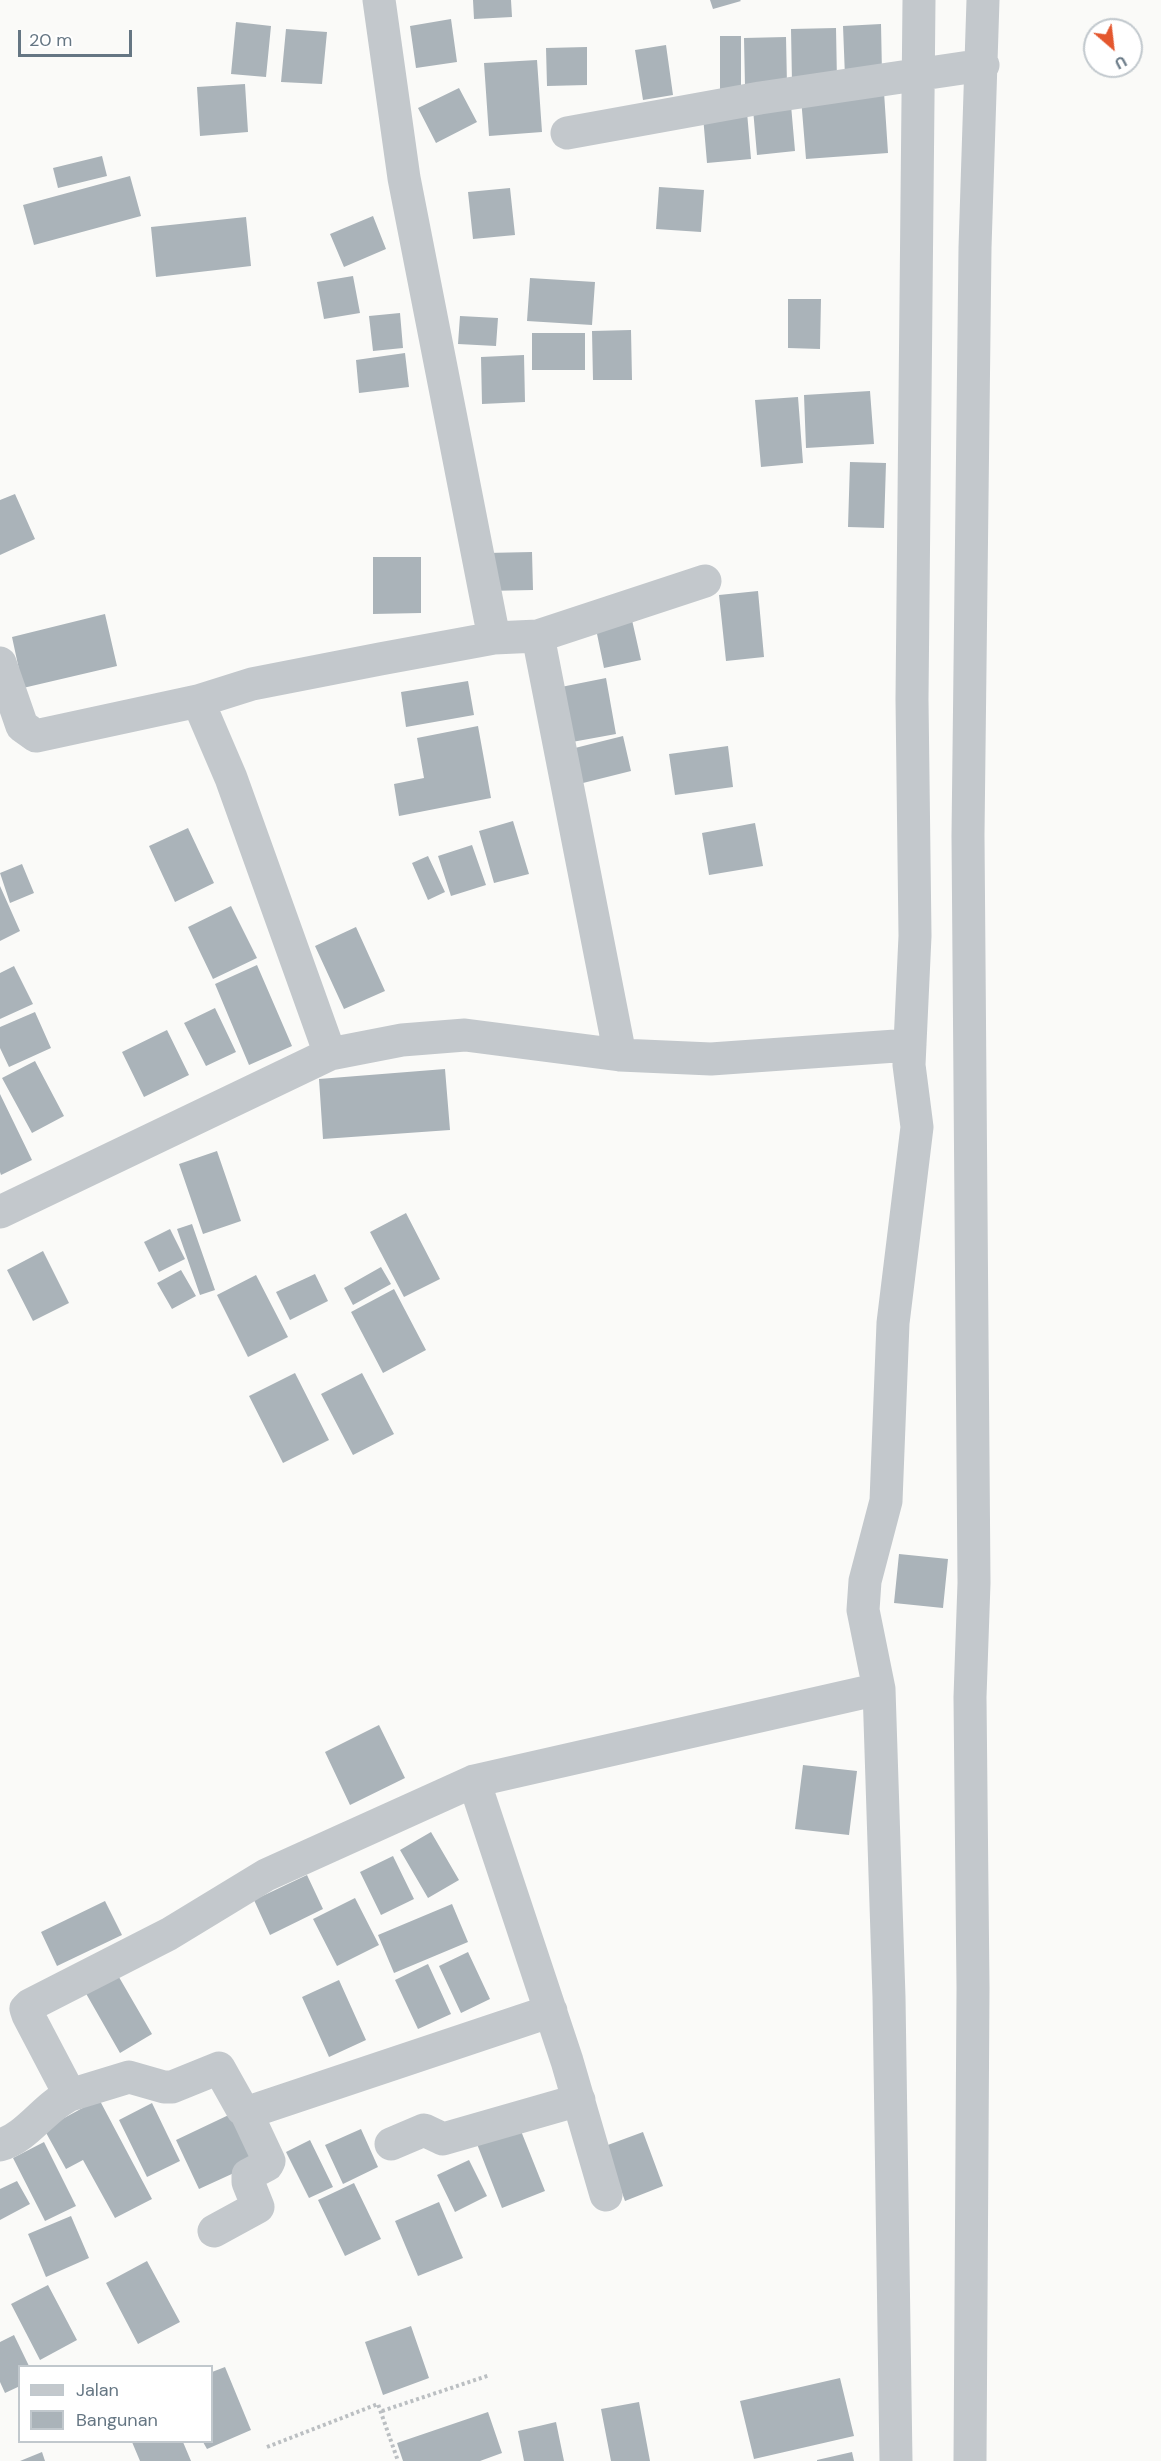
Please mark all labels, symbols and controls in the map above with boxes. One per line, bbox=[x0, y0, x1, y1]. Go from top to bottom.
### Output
scale bar bbox=[21, 18, 135, 56]
north arrow bbox=[1083, 18, 1143, 78]
text: 20 m bbox=[29, 28, 72, 52]
text: U bbox=[1111, 51, 1131, 74]
legend bbox=[18, 2365, 213, 2443]
text: Jalan bbox=[76, 2378, 119, 2402]
text: Bangunan bbox=[76, 2408, 158, 2432]

